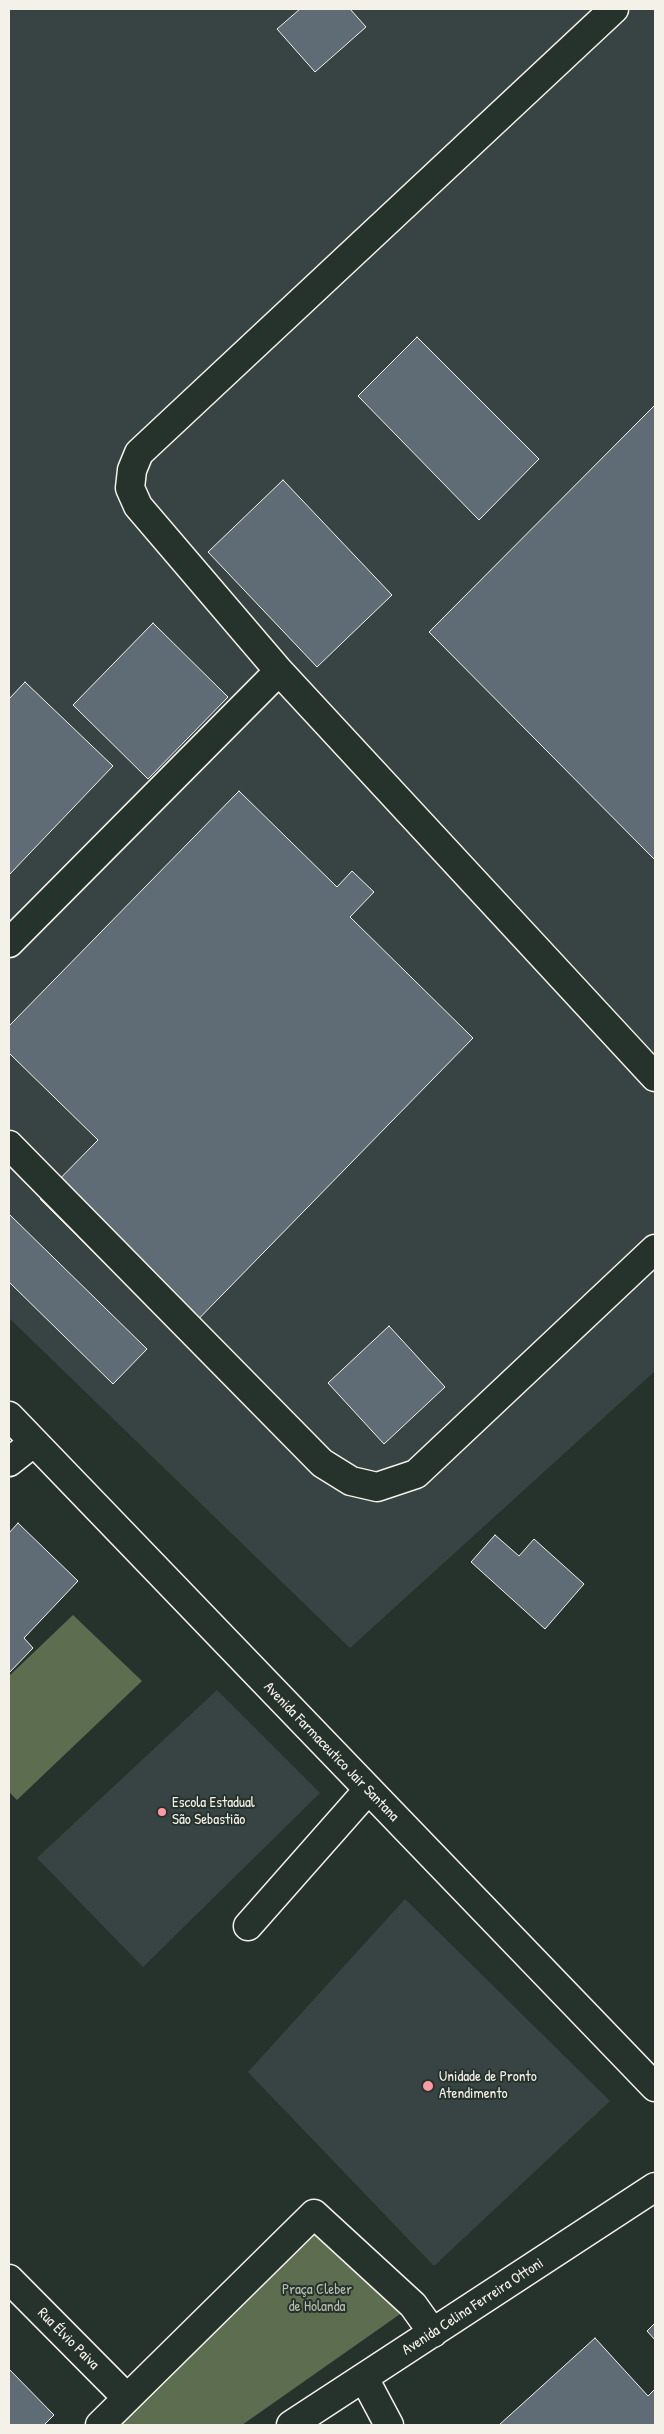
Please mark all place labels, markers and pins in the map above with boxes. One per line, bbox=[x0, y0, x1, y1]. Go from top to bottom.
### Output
place label: Escola Estadual São Sebastião bbox=[172, 1794, 255, 1829]
marker: Escola Estadual São Sebastião bbox=[156, 1806, 168, 1818]
place label: Unidade de Pronto Atendimento bbox=[439, 2068, 537, 2103]
marker: Unidade de Pronto Atendimento bbox=[421, 2079, 435, 2093]

